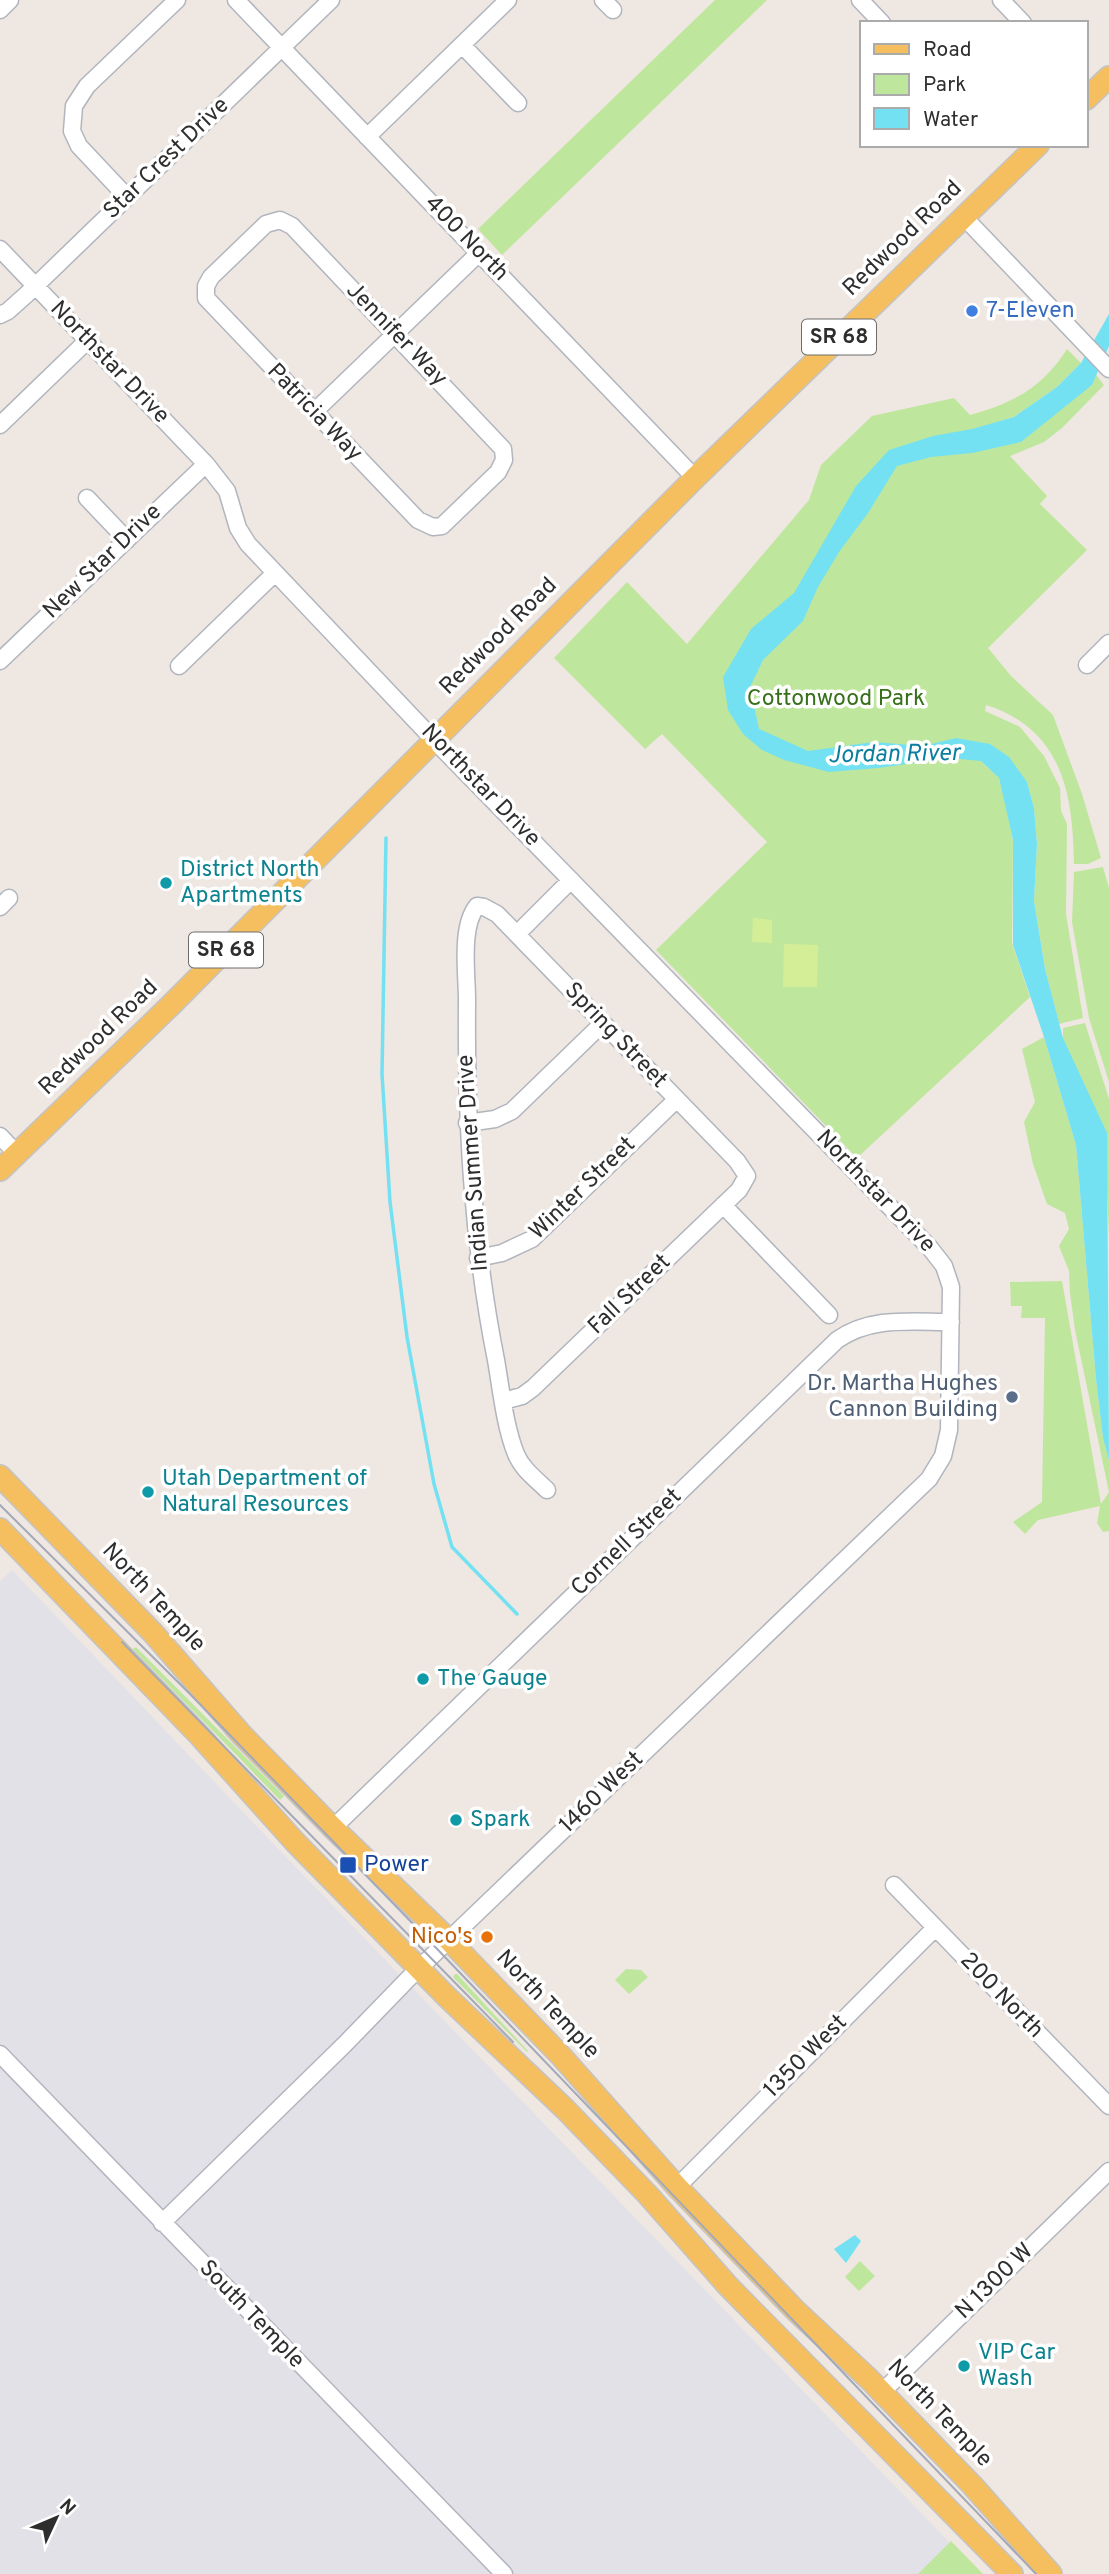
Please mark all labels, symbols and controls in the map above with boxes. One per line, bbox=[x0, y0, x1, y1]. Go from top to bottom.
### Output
legend bbox=[860, 21, 1088, 147]
text: Road bbox=[923, 37, 972, 64]
text: Park bbox=[923, 72, 966, 99]
street label: Star Crest Drive bbox=[98, 92, 236, 226]
text: Water bbox=[923, 107, 978, 134]
street label: Redwood Road bbox=[837, 175, 969, 303]
street label: 400 North bbox=[418, 190, 514, 288]
street label: Jennifer Way bbox=[339, 277, 453, 393]
street label: Northstar Drive bbox=[43, 295, 175, 431]
place label: 7-Eleven bbox=[986, 297, 1075, 326]
marker: 7-Eleven bbox=[964, 303, 980, 319]
road number: SR 68 bbox=[802, 320, 876, 354]
street label: Patricia Way bbox=[260, 358, 368, 468]
street label: New Star Drive bbox=[38, 498, 168, 626]
street label: Redwood Road bbox=[434, 572, 564, 702]
park label: Cottonwood Park bbox=[747, 685, 925, 714]
street label: Northstar Drive bbox=[414, 718, 546, 854]
water label: Jordan River bbox=[828, 739, 962, 771]
place label: District North Apartments bbox=[180, 856, 319, 911]
marker: District North Apartments bbox=[158, 875, 174, 891]
road number: SR 68 bbox=[189, 932, 263, 968]
street label: Redwood Road bbox=[33, 974, 165, 1102]
street label: Spring Street bbox=[557, 977, 673, 1095]
street label: Indian Summer Drive bbox=[452, 1054, 496, 1272]
street label: Northstar Drive bbox=[809, 1124, 941, 1260]
street label: Winter Street bbox=[524, 1131, 642, 1247]
street label: Fall Street bbox=[583, 1248, 677, 1342]
place label: Dr. Martha Hughes Cannon Building bbox=[807, 1370, 998, 1425]
marker: Dr. Martha Hughes Cannon Building bbox=[1004, 1389, 1020, 1405]
place label: Utah Department of Natural Resources bbox=[162, 1465, 367, 1520]
street label: Cornell Street bbox=[565, 1483, 689, 1603]
marker: Utah Department of Natural Resources bbox=[140, 1484, 156, 1500]
street label: North Temple bbox=[95, 1537, 211, 1659]
place label: The Gauge bbox=[437, 1665, 547, 1694]
marker: The Gauge bbox=[415, 1671, 431, 1687]
street label: 1460 West bbox=[554, 1746, 650, 1840]
place label: Spark bbox=[470, 1806, 531, 1835]
marker: Spark bbox=[448, 1812, 464, 1828]
place label: Power bbox=[364, 1851, 429, 1880]
marker: Power bbox=[338, 1855, 358, 1875]
place label: Nico's bbox=[411, 1923, 473, 1952]
marker: Nico's bbox=[479, 1929, 495, 1945]
street label: North Temple bbox=[489, 1944, 605, 2066]
street label: 200 North bbox=[953, 1947, 1049, 2045]
street label: 1350 West bbox=[758, 2009, 854, 2105]
street label: N 1300 W bbox=[950, 2238, 1040, 2326]
street label: South Temple bbox=[192, 2255, 310, 2375]
place label: VIP Car Wash bbox=[978, 2339, 1056, 2394]
street label: North Temple bbox=[880, 2354, 998, 2474]
marker: VIP Car Wash bbox=[956, 2358, 972, 2374]
north arrow bbox=[21, 2483, 91, 2553]
text: N bbox=[53, 2494, 80, 2521]

